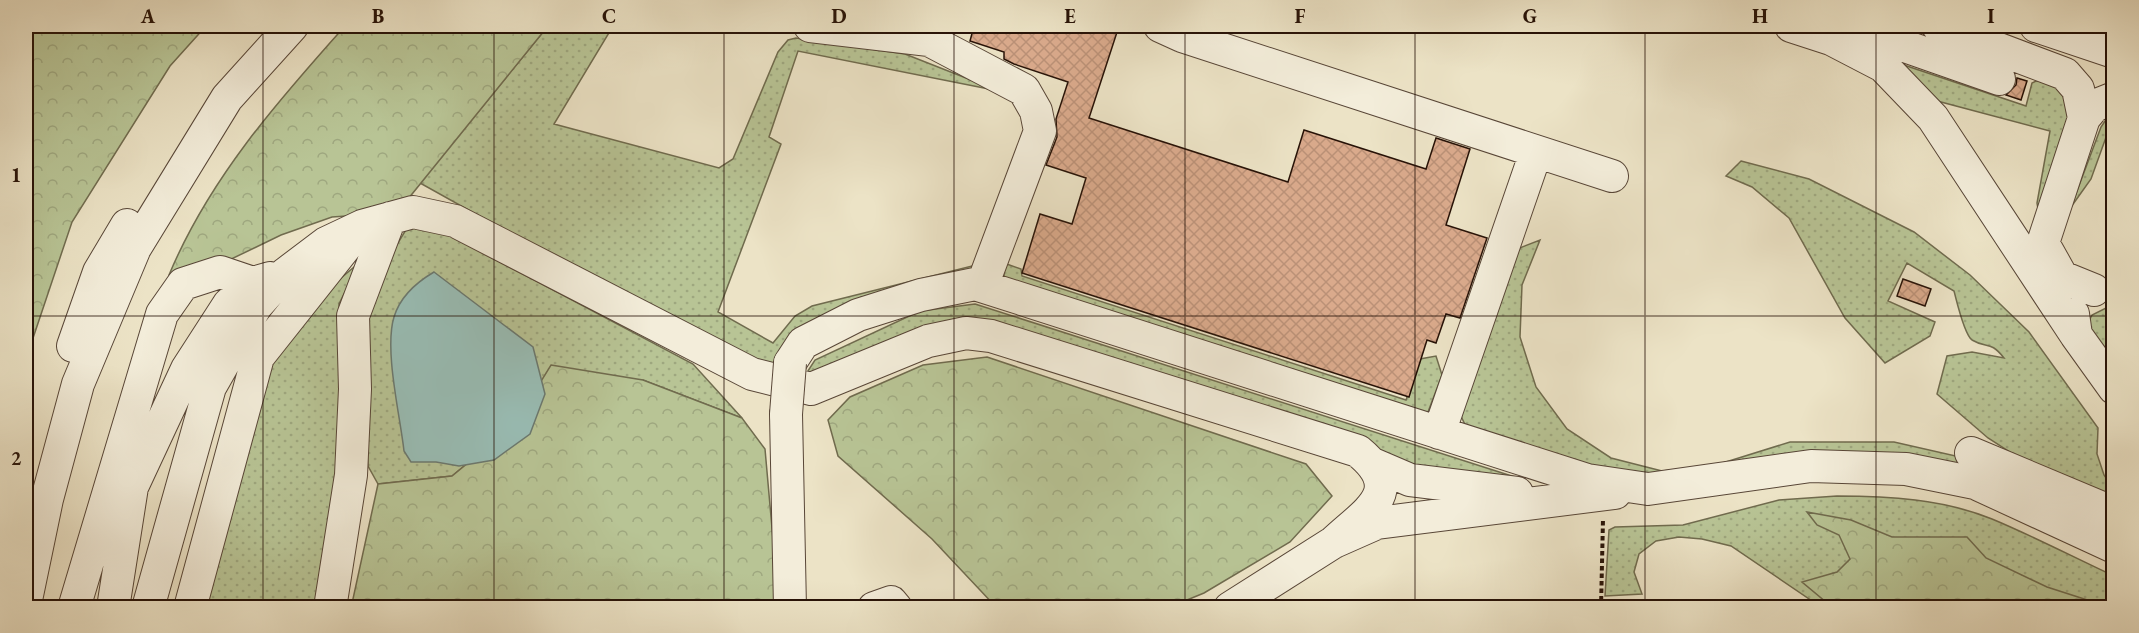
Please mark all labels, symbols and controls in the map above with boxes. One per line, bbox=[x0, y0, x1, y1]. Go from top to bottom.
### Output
text: A bbox=[140, 3, 156, 29]
text: B bbox=[372, 3, 384, 29]
text: C bbox=[602, 3, 616, 29]
text: D bbox=[831, 3, 847, 29]
text: E bbox=[1064, 3, 1076, 29]
text: F bbox=[1295, 3, 1306, 29]
text: G bbox=[1523, 3, 1537, 29]
text: H bbox=[1752, 3, 1768, 29]
text: I bbox=[1987, 3, 1995, 29]
text: 1 bbox=[11, 162, 21, 188]
text: 2 bbox=[11, 445, 22, 471]

